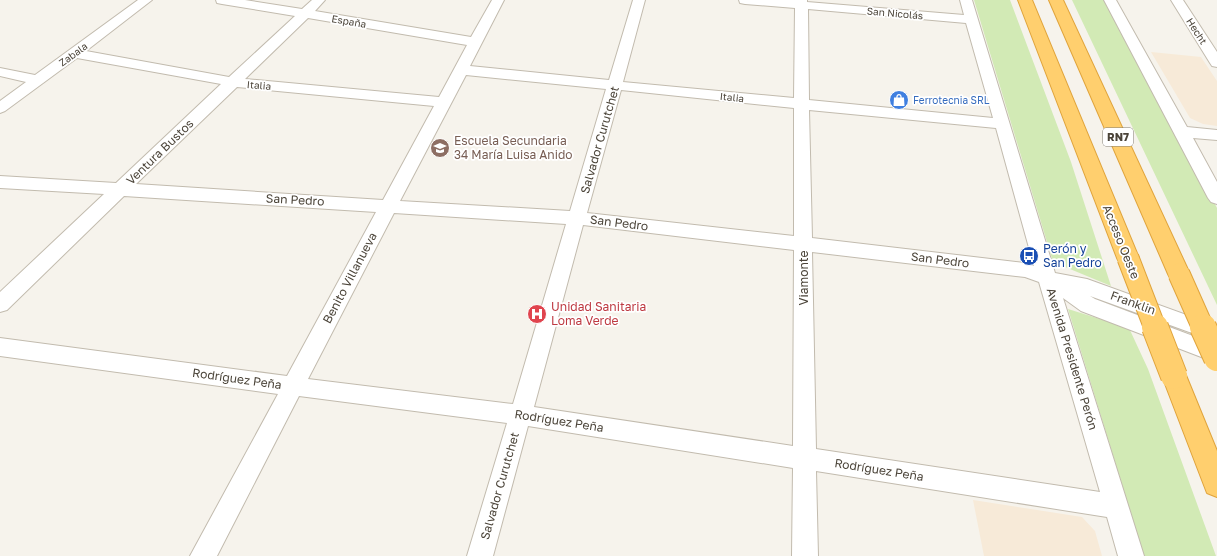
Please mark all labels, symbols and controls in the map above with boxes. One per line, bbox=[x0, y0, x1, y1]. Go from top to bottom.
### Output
street label: San Nicolás bbox=[866, 5, 924, 21]
street label: España bbox=[331, 12, 367, 30]
street label: Hecht bbox=[1184, 16, 1210, 46]
street label: Zabala bbox=[56, 40, 90, 68]
street label: Italia bbox=[246, 78, 272, 92]
street label: Salvador Curutchet bbox=[577, 84, 622, 195]
shop icon: Ferrotecnia SRL bbox=[888, 89, 910, 111]
street label: Italia bbox=[719, 90, 745, 104]
place label: Ferrotecnia SRL bbox=[913, 94, 990, 106]
street label: Ventura Bustos bbox=[123, 116, 197, 188]
road number: RN7 bbox=[1103, 128, 1133, 146]
place label: Escuela Secundaria 34 María Luisa Anido bbox=[454, 133, 573, 162]
school or university icon: Escuela Secundaria 34 María Luisa Anido bbox=[429, 137, 451, 159]
street label: San Pedro bbox=[265, 190, 325, 209]
street label: Acceso Oeste bbox=[1100, 203, 1143, 281]
street label: San Pedro bbox=[589, 211, 649, 234]
street label: Benito Villanueva bbox=[319, 230, 380, 326]
place label: Perón y San Pedro bbox=[1043, 241, 1102, 270]
bus stop icon: Perón y San Pedro bbox=[1018, 245, 1040, 267]
street label: San Pedro bbox=[910, 248, 970, 271]
street label: Viamonte bbox=[796, 251, 811, 305]
street label: Avenida Presidente Perón bbox=[1044, 286, 1101, 432]
street label: Franklin bbox=[1108, 287, 1158, 318]
place label: Unidad Sanitaria Loma Verde bbox=[551, 299, 646, 328]
hospital icon: Unidad Sanitaria Loma Verde bbox=[526, 303, 548, 325]
street label: Rodríguez Peña bbox=[191, 365, 283, 392]
street label: Rodríguez Peña bbox=[513, 406, 605, 435]
street label: Salvador Curutchet bbox=[477, 430, 522, 541]
street label: Rodríguez Peña bbox=[833, 455, 925, 484]

